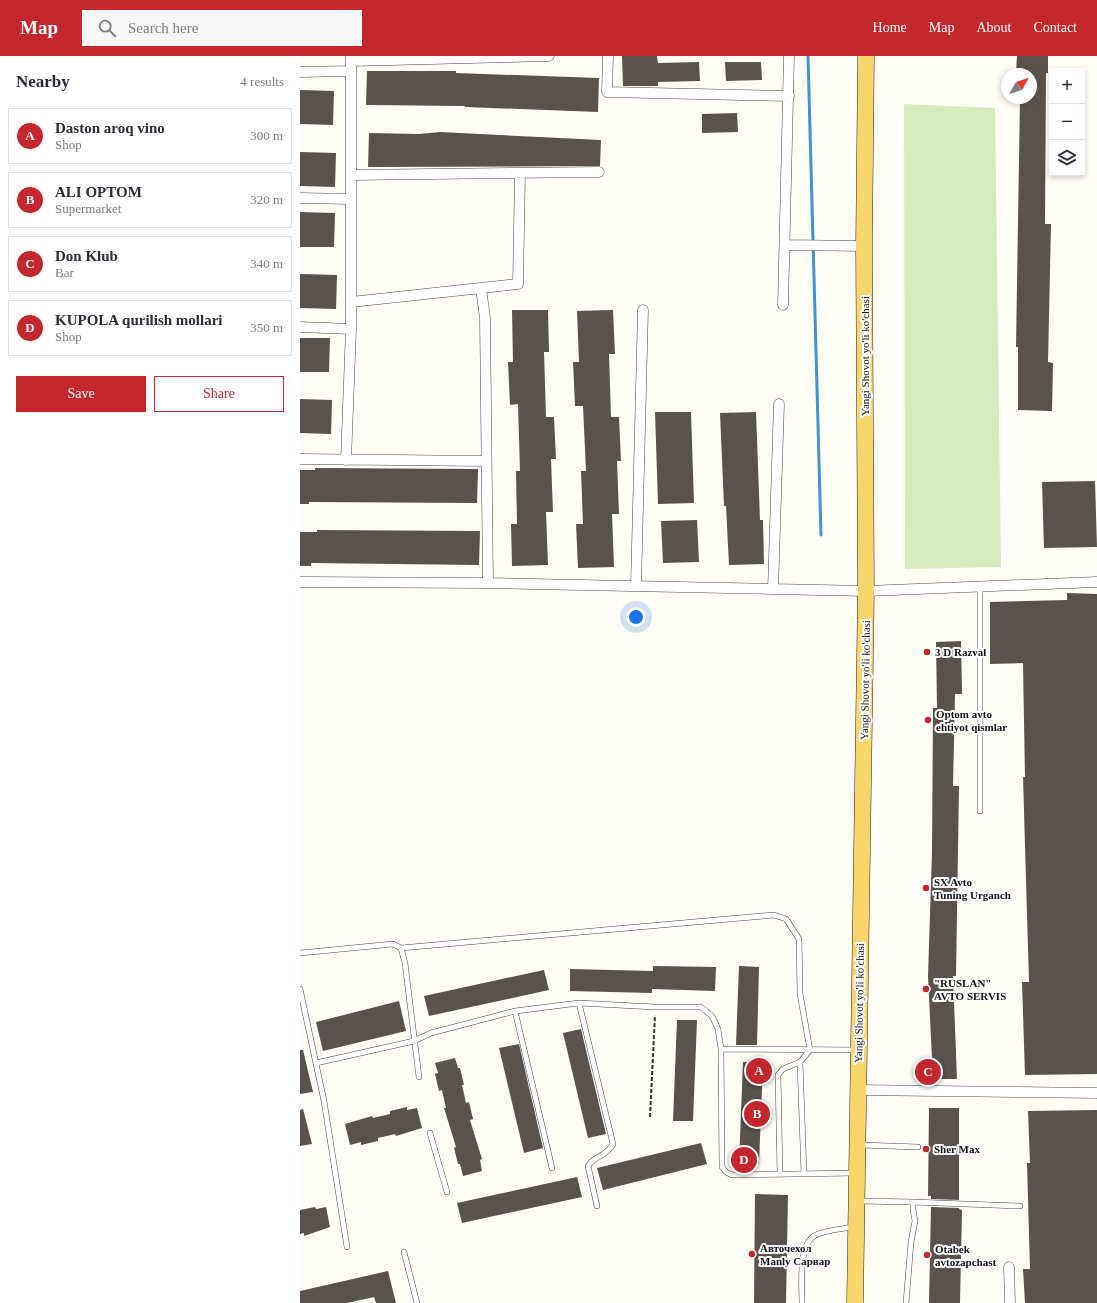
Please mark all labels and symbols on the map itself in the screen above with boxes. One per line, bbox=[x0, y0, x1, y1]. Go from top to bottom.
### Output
north arrow bbox=[1001, 68, 1037, 104]
street label: Yangi Shovot yo'li ko'chasi bbox=[859, 296, 871, 416]
your location bbox=[626, 607, 646, 627]
street label: Yangi Shovot yo'li ko'chasi bbox=[858, 620, 872, 740]
place label: 3 D Razval bbox=[935, 646, 986, 658]
marker: 3 D Razval bbox=[922, 647, 932, 657]
place label: Optom avto ehtiyot qismlar bbox=[936, 708, 1007, 733]
marker: Optom avto ehtiyot qismlar bbox=[923, 715, 933, 725]
place label: SX Avto Tuning Urganch bbox=[934, 876, 1011, 901]
marker: SX Avto Tuning Urganch bbox=[921, 883, 931, 893]
street label: Yangi Shovot yo'li ko'chasi bbox=[852, 943, 866, 1063]
place label: "RUSLAN" AVTO SERVIS bbox=[934, 977, 1006, 1002]
marker: "RUSLAN" AVTO SERVIS bbox=[921, 984, 931, 994]
pin: A bbox=[746, 1056, 772, 1086]
pin: C bbox=[915, 1057, 941, 1087]
pin: B bbox=[744, 1099, 770, 1129]
place label: Sher Max bbox=[934, 1143, 980, 1155]
marker: Sher Max bbox=[921, 1144, 931, 1154]
pin: D bbox=[731, 1145, 757, 1175]
place label: Авточехол Manly Сарвар bbox=[760, 1242, 830, 1267]
place label: Otabek avtozapchast bbox=[935, 1243, 996, 1268]
marker: Авточехол Manly Сарвар bbox=[747, 1249, 757, 1259]
marker: Otabek avtozapchast bbox=[922, 1250, 932, 1260]

